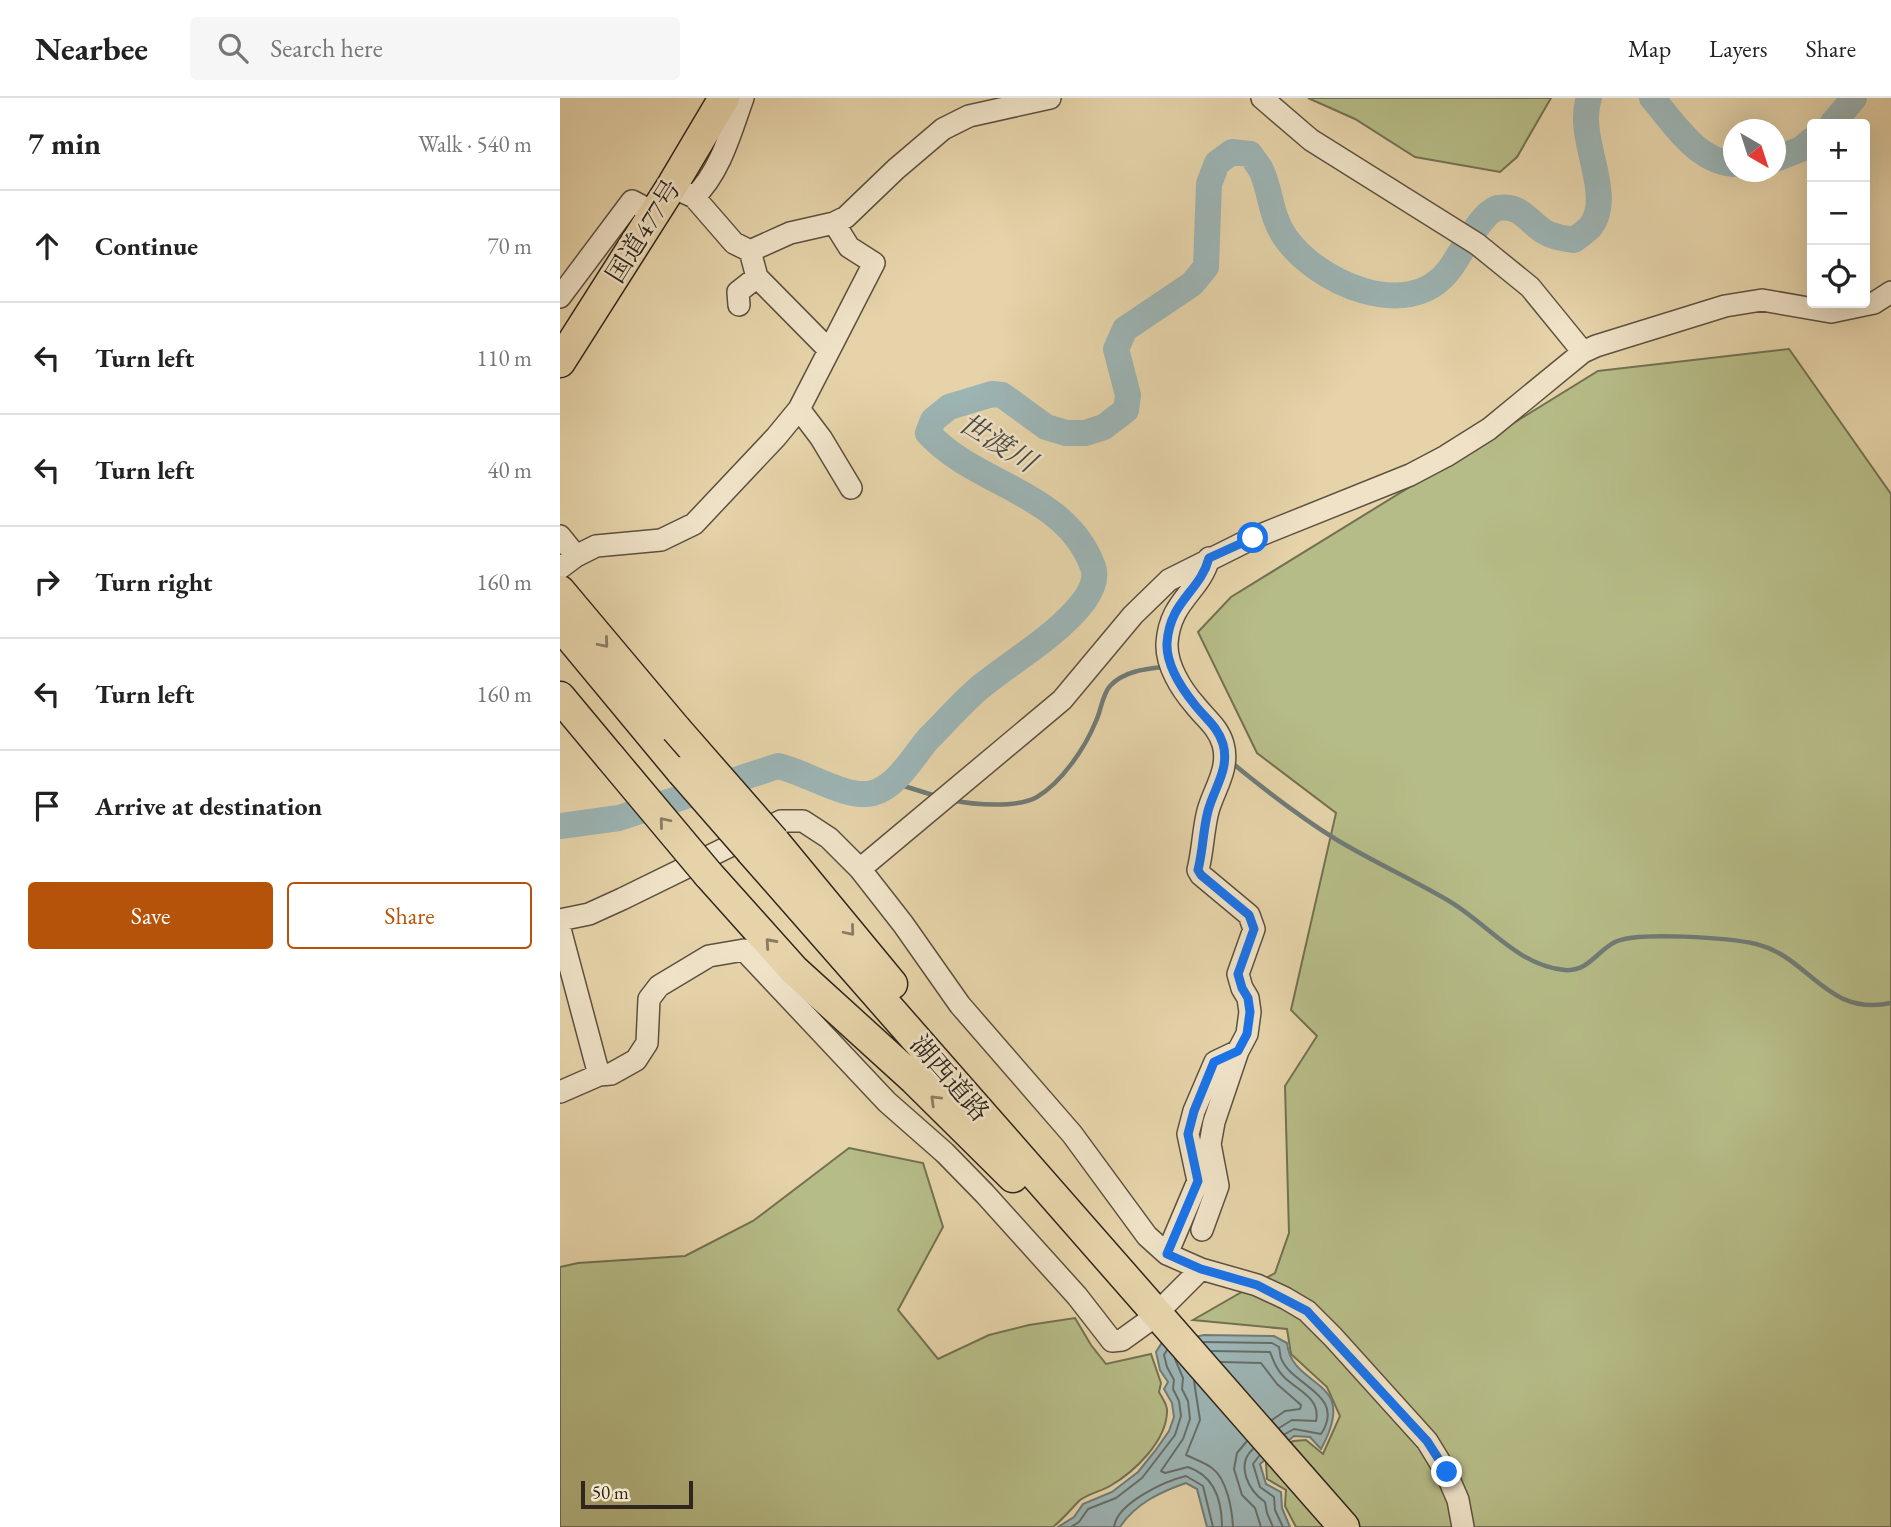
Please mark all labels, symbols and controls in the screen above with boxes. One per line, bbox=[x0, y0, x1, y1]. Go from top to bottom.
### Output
search box bbox=[190, 17, 680, 80]
text: Nearbee bbox=[35, 27, 148, 70]
icon: search bbox=[214, 29, 252, 67]
text: Search here bbox=[270, 31, 383, 65]
text: Map bbox=[1628, 33, 1671, 64]
text: Layers bbox=[1709, 33, 1768, 64]
text: Share bbox=[1806, 33, 1856, 64]
north arrow bbox=[1723, 119, 1786, 182]
map controls bbox=[1807, 119, 1870, 308]
button: + bbox=[1807, 119, 1870, 182]
text: 7 min bbox=[28, 124, 101, 163]
text: Walk · 540 m bbox=[418, 129, 532, 159]
street label: 国道477号 bbox=[598, 173, 688, 289]
button: − bbox=[1807, 182, 1870, 245]
icon: ahead bbox=[28, 227, 66, 265]
text: Continue bbox=[95, 229, 198, 263]
text: 70 m bbox=[487, 231, 532, 261]
button: locate bbox=[1807, 245, 1870, 308]
icon: left bbox=[28, 339, 66, 377]
text: Turn left bbox=[95, 341, 194, 375]
text: 110 m bbox=[476, 343, 532, 373]
water label: 世渡川 bbox=[953, 404, 1046, 481]
icon: left bbox=[28, 451, 66, 489]
text: Turn left bbox=[95, 453, 194, 487]
text: 40 m bbox=[487, 455, 532, 485]
route start bbox=[1237, 522, 1268, 553]
icon: right bbox=[28, 563, 66, 601]
text: Turn right bbox=[95, 565, 213, 599]
text: 160 m bbox=[476, 567, 532, 597]
one-way arrow bbox=[596, 635, 608, 648]
icon: left bbox=[28, 675, 66, 713]
text: Turn left bbox=[95, 677, 194, 711]
text: 160 m bbox=[476, 679, 532, 709]
icon: arrive bbox=[28, 787, 66, 825]
text: Arrive at destination bbox=[95, 789, 322, 823]
one-way arrow bbox=[660, 817, 672, 830]
button: Save bbox=[28, 882, 273, 949]
button: Share bbox=[287, 882, 532, 949]
one-way arrow bbox=[842, 922, 854, 935]
one-way arrow bbox=[766, 938, 779, 951]
street label: 湖西道路 bbox=[903, 1028, 997, 1128]
one-way arrow bbox=[930, 1095, 943, 1108]
route end bbox=[1431, 1456, 1462, 1487]
scale bar bbox=[581, 1478, 693, 1510]
text: 50 m bbox=[592, 1480, 629, 1505]

